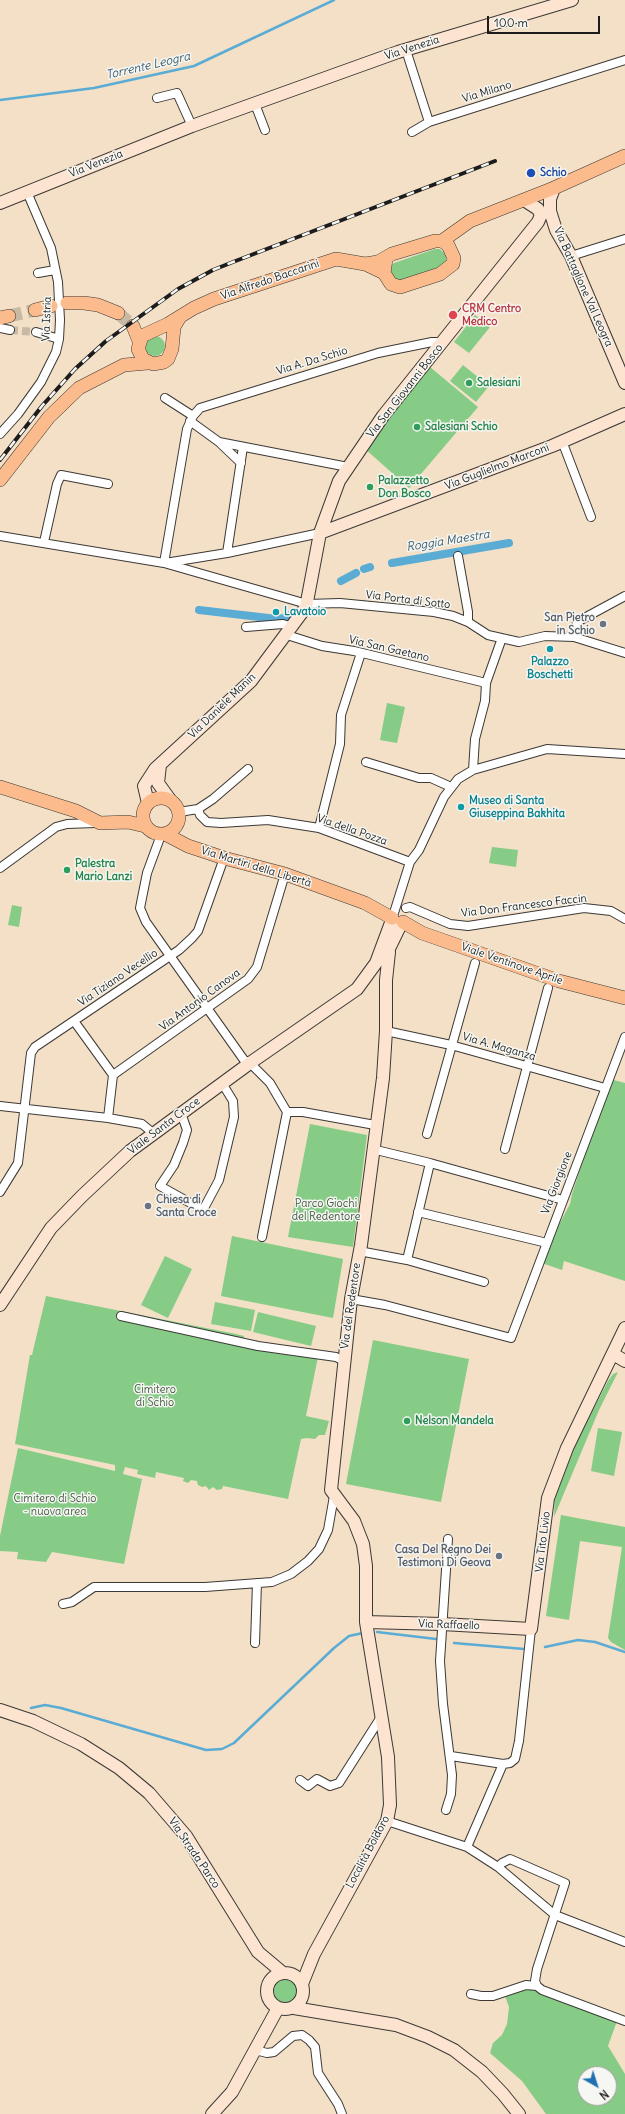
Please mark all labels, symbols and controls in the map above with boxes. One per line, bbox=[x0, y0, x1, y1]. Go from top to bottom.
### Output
scale bar bbox=[489, 8, 602, 34]
text: 100 m bbox=[494, 15, 528, 30]
street label: Via Venezia bbox=[383, 33, 441, 63]
water label: Torrente Leogra bbox=[105, 49, 191, 83]
street label: Via Milano bbox=[461, 78, 513, 106]
street label: Via Venezia bbox=[67, 147, 125, 181]
place label: Schio bbox=[540, 166, 567, 180]
marker: Schio bbox=[525, 167, 537, 179]
street label: Via Battaglione Val Leogra bbox=[551, 225, 615, 349]
street label: Via Alfredo Baccarini bbox=[219, 257, 321, 303]
street label: Via Istria bbox=[40, 296, 54, 342]
place label: CRM Centro Medico bbox=[462, 302, 521, 328]
marker: CRM Centro Medico bbox=[447, 309, 459, 321]
street label: Via San Giovanni Bosco bbox=[364, 341, 446, 441]
street label: Via A. Da Schio bbox=[275, 344, 349, 378]
place label: Salesiani bbox=[477, 376, 520, 390]
marker: Salesiani bbox=[464, 378, 474, 388]
place label: Salesiani Schio bbox=[425, 420, 498, 434]
marker: Salesiani Schio bbox=[412, 422, 422, 432]
street label: Via Guglielmo Marconi bbox=[443, 441, 551, 493]
place label: Palazzetto Don Bosco bbox=[378, 474, 431, 500]
marker: Palazzetto Don Bosco bbox=[365, 482, 375, 492]
water label: Roggia Maestra bbox=[405, 527, 491, 555]
street label: Via Porta di Sotto bbox=[365, 588, 451, 612]
place label: Lavatoio bbox=[284, 605, 326, 619]
marker: Lavatoio bbox=[271, 607, 281, 617]
place label: San Pietro in Schio bbox=[544, 611, 595, 637]
marker: San Pietro in Schio bbox=[598, 619, 608, 629]
street label: Via San Gaetano bbox=[347, 633, 431, 665]
marker: Palazzo Boschetti bbox=[545, 644, 555, 654]
place label: Palazzo Boschetti bbox=[527, 655, 573, 681]
street label: Via Daniele Manin bbox=[186, 671, 258, 741]
place label: Museo di Santa Giuseppina Bakhita bbox=[469, 794, 565, 820]
marker: Museo di Santa Giuseppina Bakhita bbox=[456, 802, 466, 812]
street label: Via della Pozza bbox=[315, 812, 389, 848]
street label: Via Martiri della Libertà bbox=[199, 844, 313, 890]
place label: Palestra Mario Lanzi bbox=[75, 857, 132, 883]
marker: Palestra Mario Lanzi bbox=[62, 865, 72, 875]
street label: Via Don Francesco Faccin bbox=[460, 892, 588, 920]
street label: Viale Ventinove Aprile bbox=[459, 940, 565, 988]
street label: Via Tiziano Vecellio bbox=[76, 947, 160, 1009]
street label: Via Antonio Canova bbox=[157, 966, 243, 1034]
street label: Via A. Maganza bbox=[461, 1030, 537, 1064]
street label: Viale Santa Croce bbox=[125, 1095, 203, 1157]
street label: Via Giorgione bbox=[539, 1150, 575, 1216]
place label: Chiesa di Santa Croce bbox=[156, 1193, 216, 1219]
park label: Parco Giochi del Redentore bbox=[292, 1197, 360, 1223]
marker: Chiesa di Santa Croce bbox=[143, 1201, 153, 1211]
street label: Via del Redentore bbox=[338, 1262, 364, 1350]
park label: Cimitero di Schio bbox=[134, 1383, 176, 1409]
place label: Nelson Mandela bbox=[415, 1414, 494, 1428]
marker: Nelson Mandela bbox=[402, 1416, 412, 1426]
park label: Cimitero di Schio - nuova area bbox=[14, 1492, 96, 1518]
street label: Via Tito Livio bbox=[533, 1511, 553, 1573]
place label: Casa Del Regno Dei Testimoni Di Geova bbox=[395, 1543, 491, 1569]
marker: Casa Del Regno Dei Testimoni Di Geova bbox=[494, 1551, 504, 1561]
street label: Via Raffaello bbox=[418, 1617, 480, 1633]
street label: Località Boldoro bbox=[343, 1813, 393, 1891]
street label: Via Strada Parco bbox=[165, 1815, 223, 1891]
north arrow bbox=[577, 2066, 617, 2106]
text: N bbox=[597, 2087, 611, 2102]

